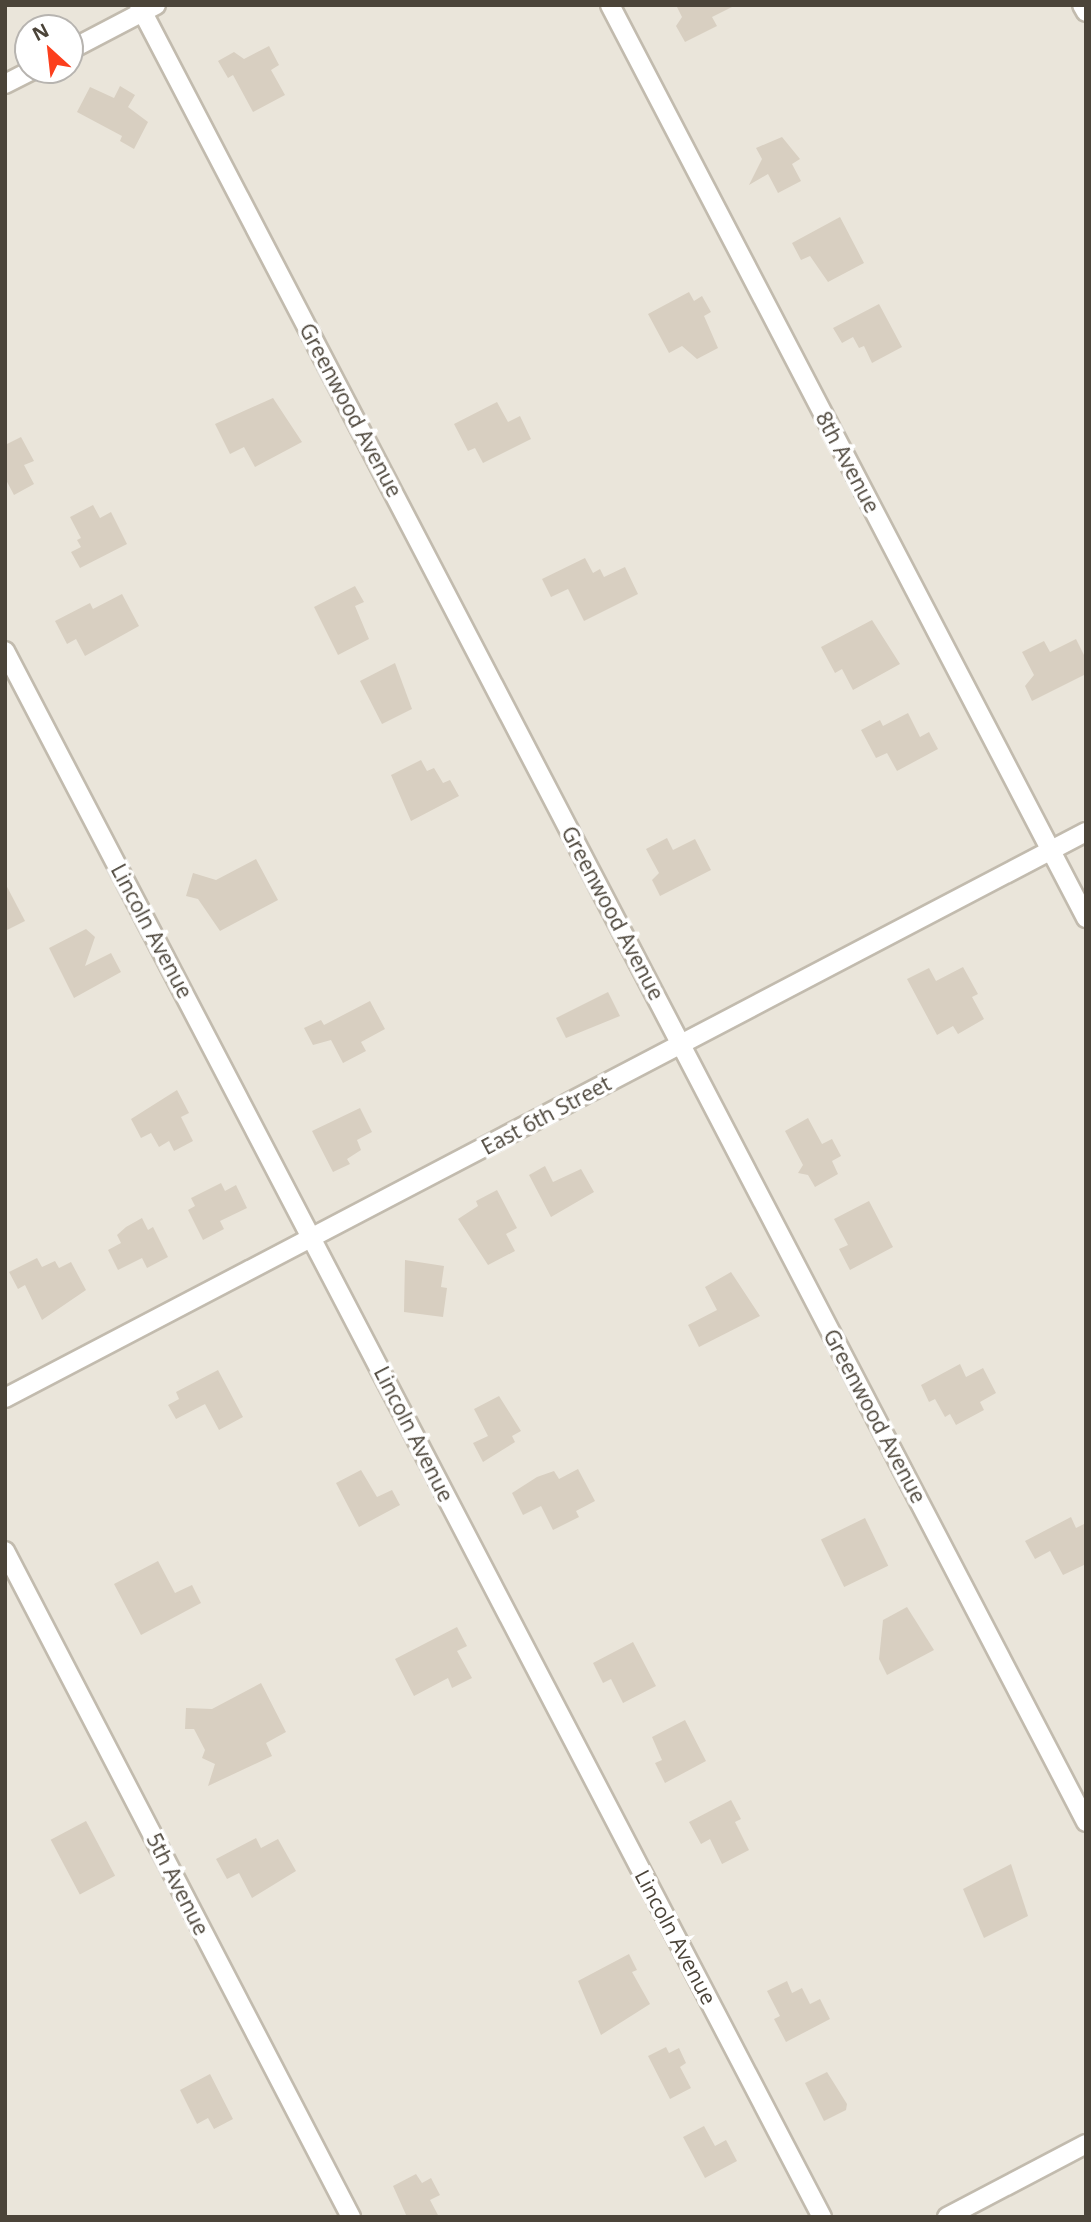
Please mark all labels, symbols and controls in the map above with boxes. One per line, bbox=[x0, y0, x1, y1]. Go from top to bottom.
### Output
north arrow bbox=[14, 14, 84, 84]
text: N bbox=[28, 17, 53, 47]
street label: Greenwood Avenue bbox=[295, 319, 407, 501]
street label: 8th Avenue bbox=[811, 407, 885, 517]
street label: Greenwood Avenue bbox=[557, 822, 669, 1004]
street label: Lincoln Avenue bbox=[106, 859, 198, 1003]
street label: East 6th Street bbox=[477, 1070, 615, 1160]
street label: Greenwood Avenue bbox=[819, 1325, 931, 1507]
street label: Lincoln Avenue bbox=[369, 1362, 459, 1506]
street label: 5th Avenue bbox=[142, 1829, 214, 1939]
street label: Lincoln Avenue bbox=[630, 1865, 722, 2009]

